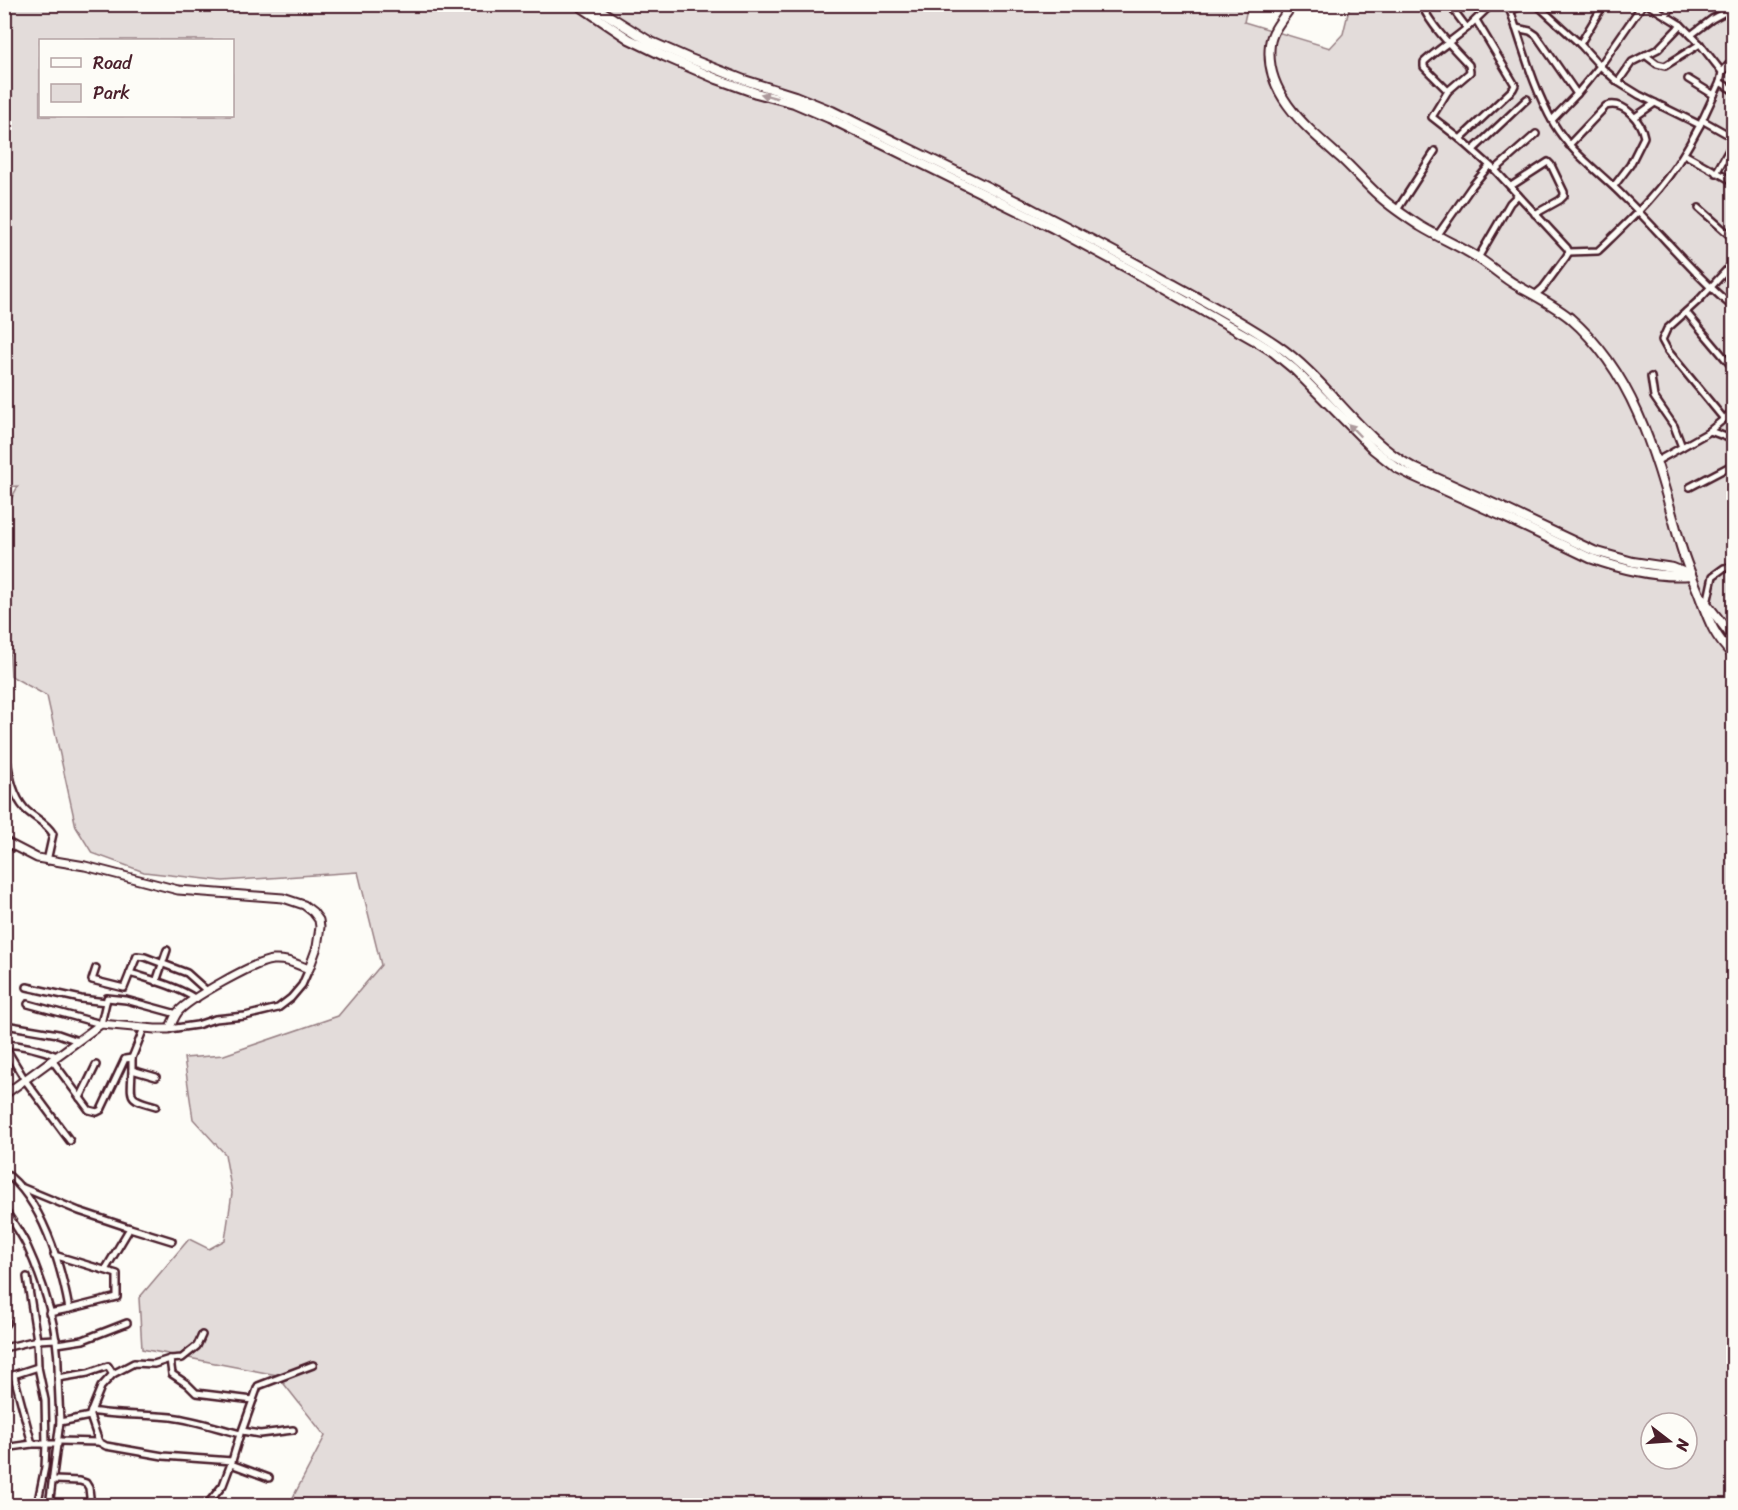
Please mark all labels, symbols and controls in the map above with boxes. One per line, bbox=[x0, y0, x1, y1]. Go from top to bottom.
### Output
legend bbox=[39, 39, 234, 117]
text: Road bbox=[93, 47, 133, 79]
text: Park bbox=[93, 77, 130, 109]
one-way arrow bbox=[760, 91, 779, 101]
one-way arrow bbox=[1347, 423, 1361, 437]
north arrow bbox=[1639, 1411, 1699, 1471]
text: N bbox=[1667, 1435, 1699, 1456]

